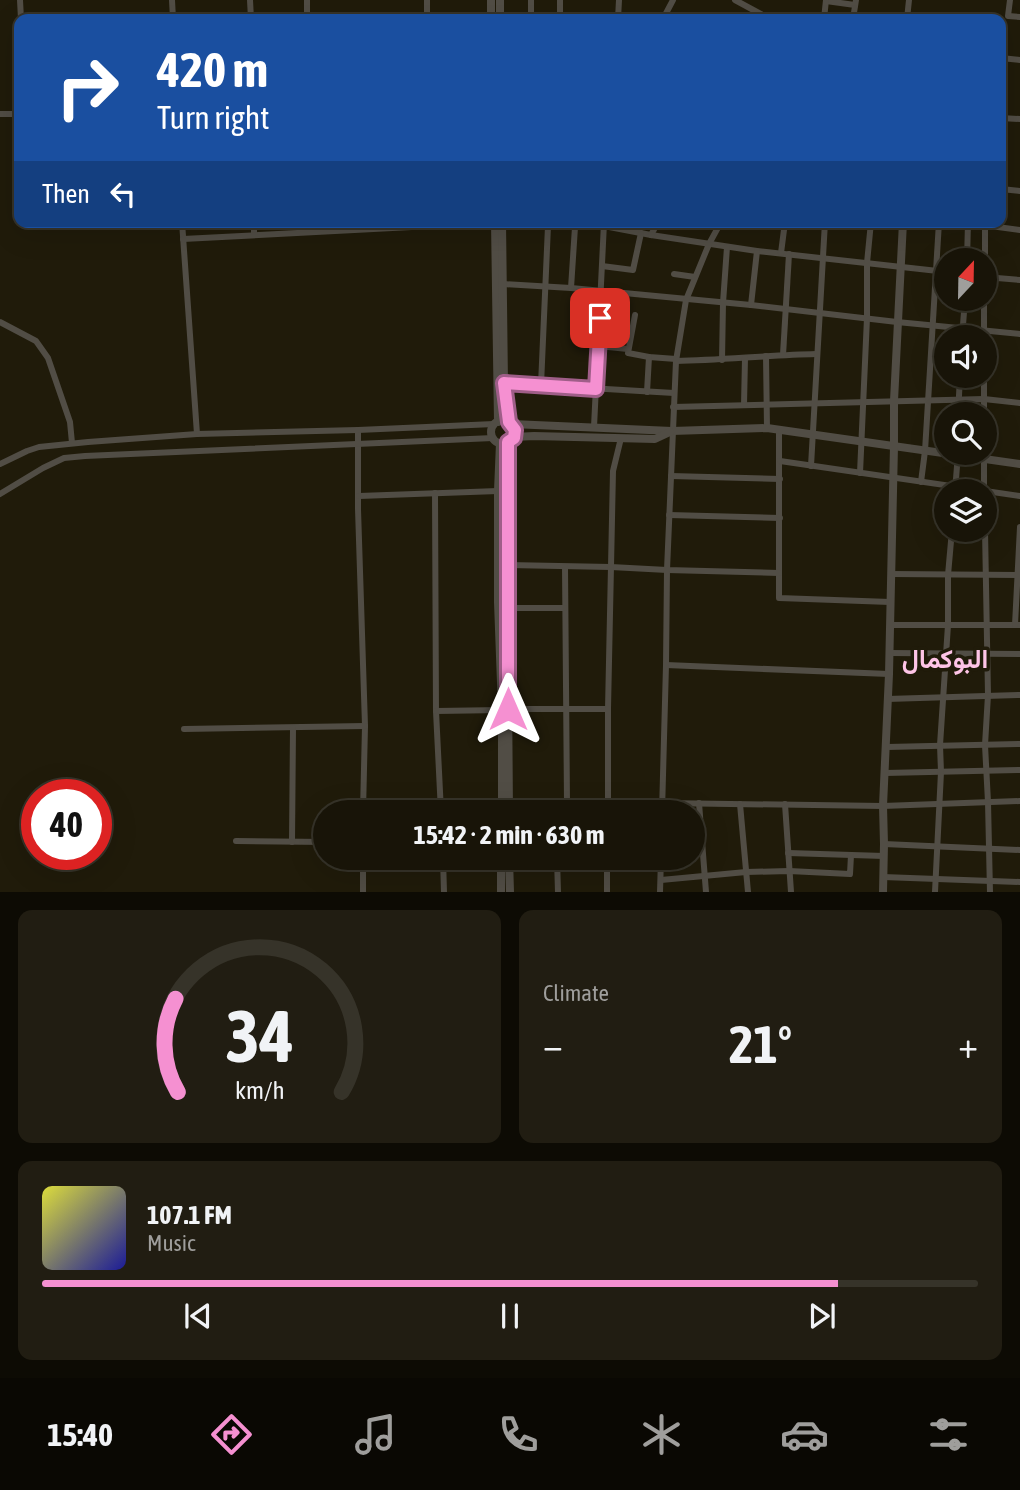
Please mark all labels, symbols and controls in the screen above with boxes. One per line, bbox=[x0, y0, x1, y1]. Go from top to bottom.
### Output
text: 420 m bbox=[157, 41, 268, 97]
icon: right bbox=[42, 42, 133, 133]
text: Turn right bbox=[157, 99, 270, 136]
icon: left bbox=[104, 175, 142, 213]
text: Then bbox=[42, 179, 90, 209]
north arrow bbox=[934, 248, 998, 312]
map controls bbox=[934, 248, 997, 542]
pin bbox=[570, 288, 630, 348]
icon: arrive bbox=[581, 299, 619, 337]
button: sound bbox=[934, 325, 997, 388]
button: search bbox=[934, 402, 997, 465]
button: layers bbox=[934, 479, 997, 542]
district label: البوكمال bbox=[902, 644, 988, 675]
position arrow bbox=[471, 672, 545, 746]
speed limit sign: 40 bbox=[21, 779, 112, 870]
text: 15:42 · 2 min · 630 m bbox=[414, 820, 604, 850]
text: Climate bbox=[543, 980, 609, 1006]
text: 34 bbox=[225, 995, 294, 1078]
text: 21° bbox=[729, 1014, 792, 1074]
text: − bbox=[543, 1023, 563, 1066]
text: + bbox=[958, 1023, 978, 1066]
text: km/h bbox=[235, 1076, 284, 1104]
text: 107.1 FM bbox=[147, 1200, 232, 1230]
text: Music bbox=[147, 1230, 195, 1256]
icon: previous bbox=[179, 1297, 217, 1335]
icon: pause bbox=[491, 1297, 529, 1335]
icon: next bbox=[803, 1297, 841, 1335]
icon: directions bbox=[207, 1410, 256, 1459]
icon: music bbox=[351, 1410, 400, 1459]
icon: phone bbox=[494, 1410, 543, 1459]
icon: climate bbox=[637, 1410, 686, 1459]
icon: car bbox=[780, 1410, 829, 1459]
icon: filters bbox=[924, 1410, 973, 1459]
text: 15:40 bbox=[47, 1416, 113, 1453]

